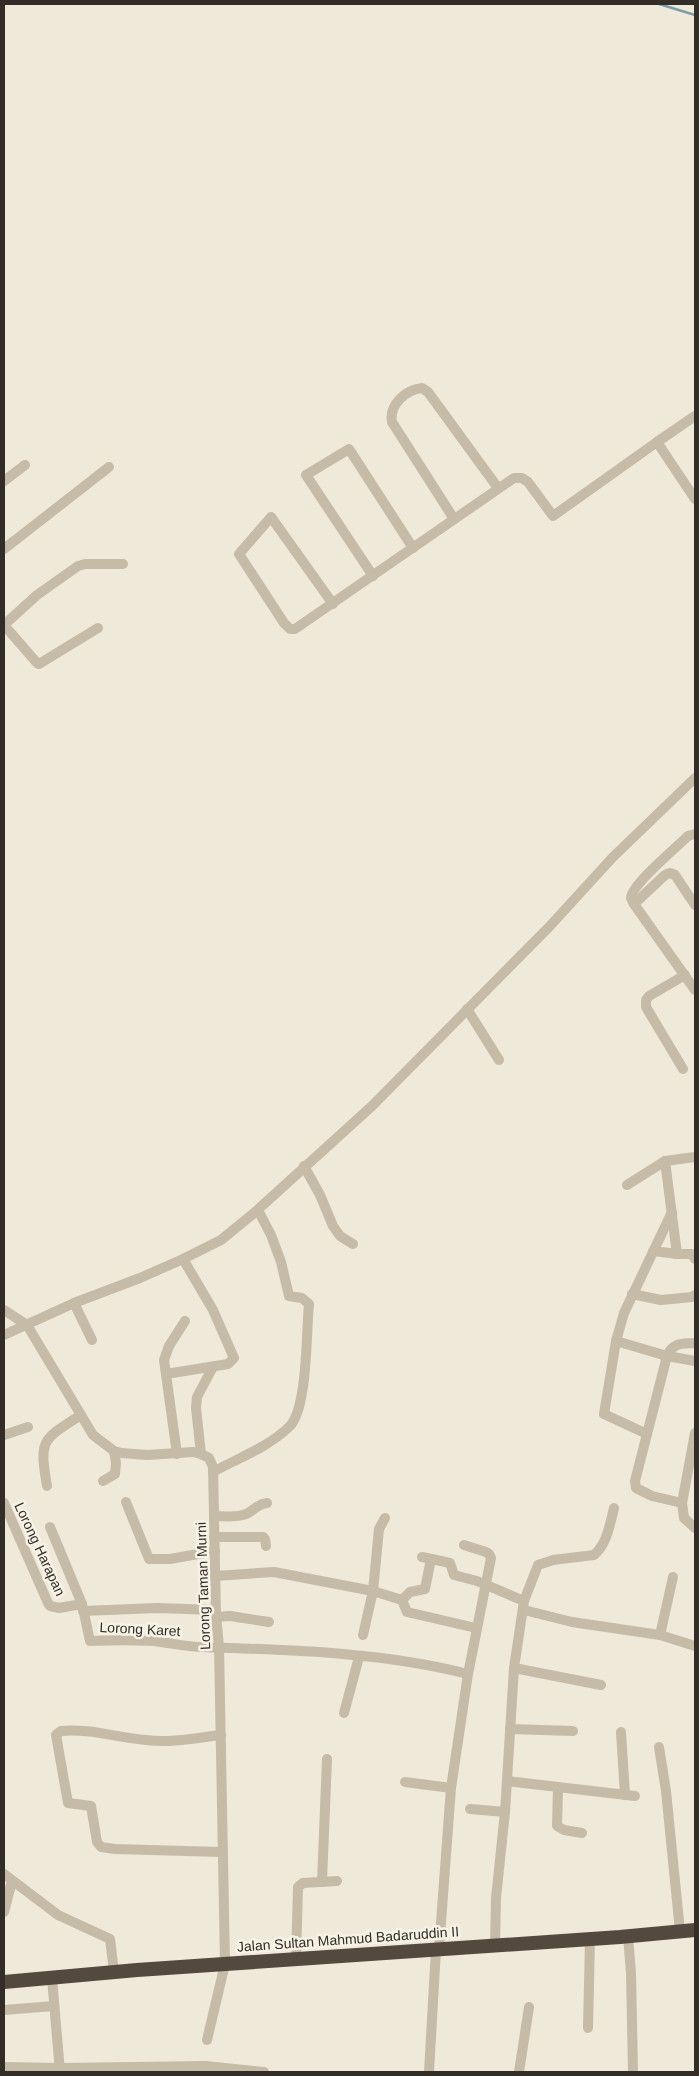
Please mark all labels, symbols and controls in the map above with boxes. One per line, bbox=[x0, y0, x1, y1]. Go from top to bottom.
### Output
street label: Lorong Harapan bbox=[11, 1500, 69, 1598]
street label: Lorong Taman Murni bbox=[193, 1522, 213, 1650]
street label: Lorong Karet bbox=[99, 1619, 181, 1639]
street label: Jalan Sultan Mahmud Badaruddin II bbox=[236, 1923, 460, 1955]

